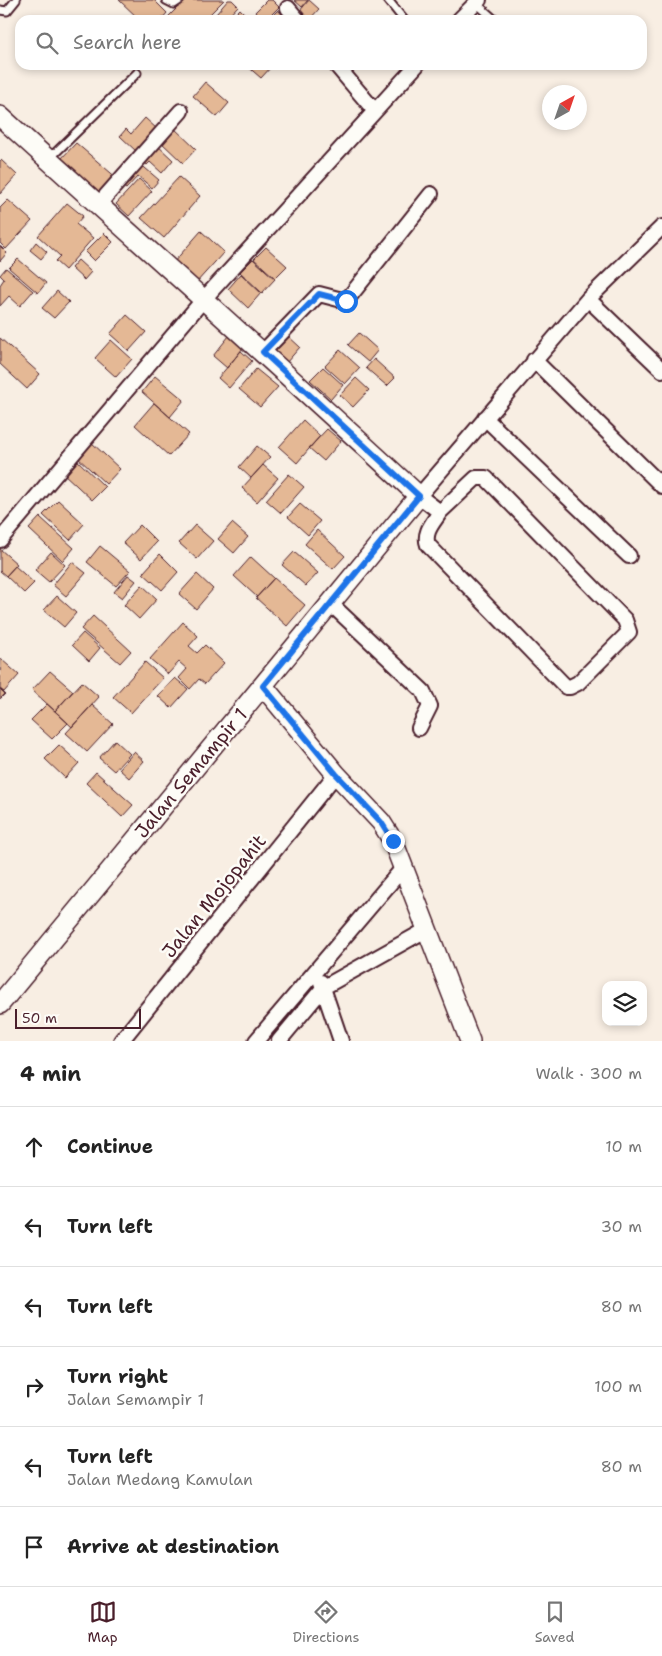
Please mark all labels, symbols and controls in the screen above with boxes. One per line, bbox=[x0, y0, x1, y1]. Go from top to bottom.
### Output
search box bbox=[15, 15, 647, 70]
icon: search bbox=[33, 29, 61, 57]
text: Search here bbox=[73, 30, 182, 55]
north arrow bbox=[542, 85, 587, 130]
route start bbox=[335, 290, 358, 313]
street label: Jalan Semampir 1 bbox=[129, 703, 253, 843]
street label: Jalan Mojopahit bbox=[156, 829, 272, 963]
route end bbox=[382, 830, 405, 853]
map controls bbox=[602, 981, 647, 1026]
button: layers bbox=[602, 981, 647, 1026]
scale bar bbox=[15, 1006, 141, 1029]
text: 50 m bbox=[22, 1009, 57, 1027]
text: 4 min bbox=[20, 1060, 81, 1088]
text: Walk · 300 m bbox=[535, 1063, 642, 1084]
icon: ahead bbox=[20, 1133, 48, 1161]
text: Continue bbox=[67, 1134, 153, 1159]
text: 10 m bbox=[605, 1136, 642, 1157]
icon: left bbox=[20, 1213, 48, 1241]
text: Turn left bbox=[67, 1214, 153, 1239]
text: 30 m bbox=[601, 1216, 642, 1237]
icon: left bbox=[20, 1293, 48, 1321]
text: Turn left bbox=[67, 1294, 153, 1319]
text: 80 m bbox=[601, 1296, 642, 1317]
text: Turn right bbox=[67, 1364, 168, 1389]
icon: right bbox=[20, 1373, 48, 1401]
text: 100 m bbox=[594, 1376, 642, 1397]
text: Jalan Semampir 1 bbox=[67, 1389, 204, 1410]
text: Turn left bbox=[67, 1444, 153, 1469]
icon: left bbox=[20, 1453, 48, 1481]
text: 80 m bbox=[601, 1456, 642, 1477]
text: Jalan Medang Kamulan bbox=[67, 1469, 253, 1490]
icon: arrive bbox=[20, 1533, 48, 1561]
text: Arrive at destination bbox=[67, 1534, 279, 1559]
tab: Map bbox=[88, 1598, 118, 1646]
tab: Directions bbox=[293, 1598, 359, 1646]
tab: Saved bbox=[535, 1598, 574, 1646]

